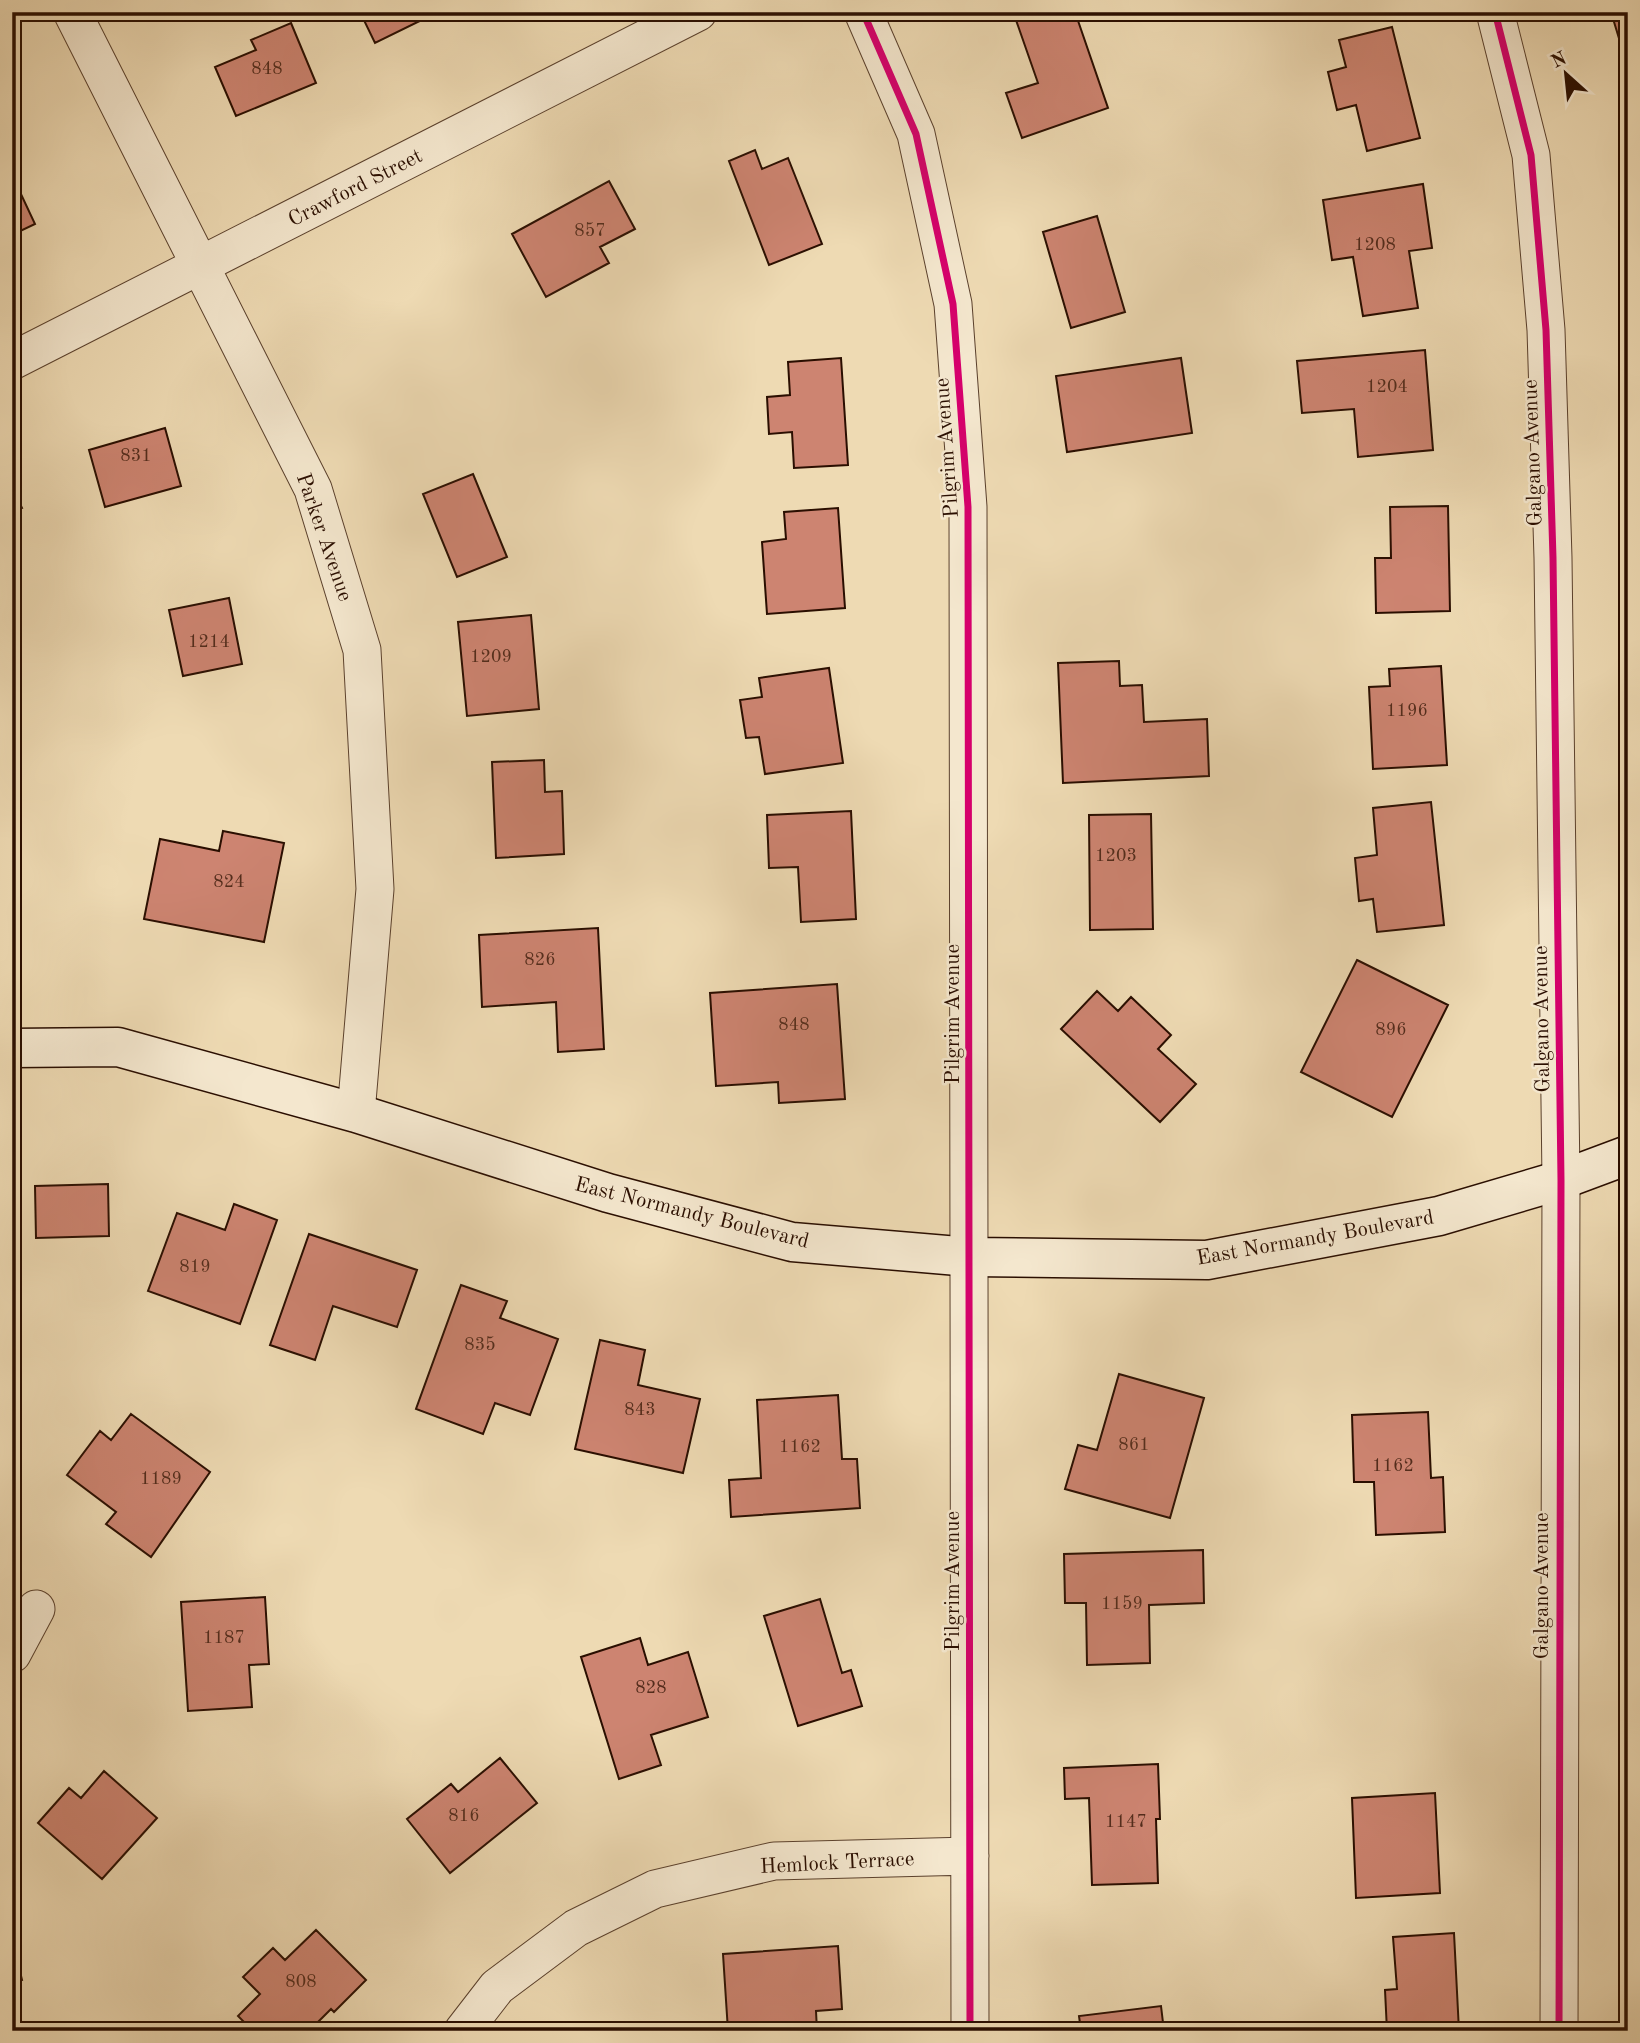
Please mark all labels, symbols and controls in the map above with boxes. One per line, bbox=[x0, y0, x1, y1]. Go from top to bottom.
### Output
north arrow bbox=[1532, 38, 1602, 108]
text: N bbox=[1549, 49, 1571, 73]
house number: 848 bbox=[251, 60, 283, 78]
street label: Crawford Street bbox=[285, 146, 426, 231]
house number: 857 bbox=[574, 222, 606, 240]
house number: 1208 bbox=[1354, 236, 1396, 254]
street label: Pilgrim Avenue bbox=[932, 377, 963, 519]
house number: 1204 bbox=[1366, 378, 1408, 396]
street label: Galgano Avenue bbox=[1520, 379, 1547, 527]
house number: 831 bbox=[120, 447, 152, 465]
street label: Parker Avenue bbox=[292, 471, 355, 604]
house number: 1214 bbox=[188, 633, 230, 651]
house number: 1209 bbox=[470, 648, 512, 666]
house number: 1196 bbox=[1386, 702, 1428, 720]
house number: 1203 bbox=[1095, 847, 1137, 865]
house number: 824 bbox=[213, 873, 245, 891]
street label: Pilgrim Avenue bbox=[943, 944, 964, 1084]
street label: Galgano Avenue bbox=[1531, 945, 1554, 1093]
house number: 826 bbox=[524, 951, 556, 969]
house number: 848 bbox=[778, 1016, 810, 1034]
house number: 896 bbox=[1375, 1021, 1407, 1039]
street label: East Normandy Boulevard bbox=[572, 1174, 811, 1253]
street label: East Normandy Boulevard bbox=[1195, 1207, 1436, 1270]
house number: 819 bbox=[179, 1258, 211, 1276]
house number: 835 bbox=[464, 1336, 496, 1354]
house number: 843 bbox=[624, 1401, 656, 1419]
house number: 861 bbox=[1118, 1436, 1150, 1454]
house number: 1162 bbox=[779, 1438, 821, 1456]
house number: 1162 bbox=[1372, 1457, 1414, 1475]
house number: 1189 bbox=[140, 1470, 182, 1488]
street label: Pilgrim Avenue bbox=[943, 1511, 964, 1651]
street label: Galgano Avenue bbox=[1532, 1512, 1553, 1660]
house number: 1159 bbox=[1101, 1595, 1143, 1613]
house number: 1187 bbox=[203, 1629, 245, 1647]
house number: 828 bbox=[635, 1679, 667, 1697]
house number: 816 bbox=[448, 1807, 480, 1825]
house number: 1147 bbox=[1105, 1813, 1147, 1831]
street label: Hemlock Terrace bbox=[759, 1849, 915, 1878]
house number: 808 bbox=[285, 1973, 317, 1991]

